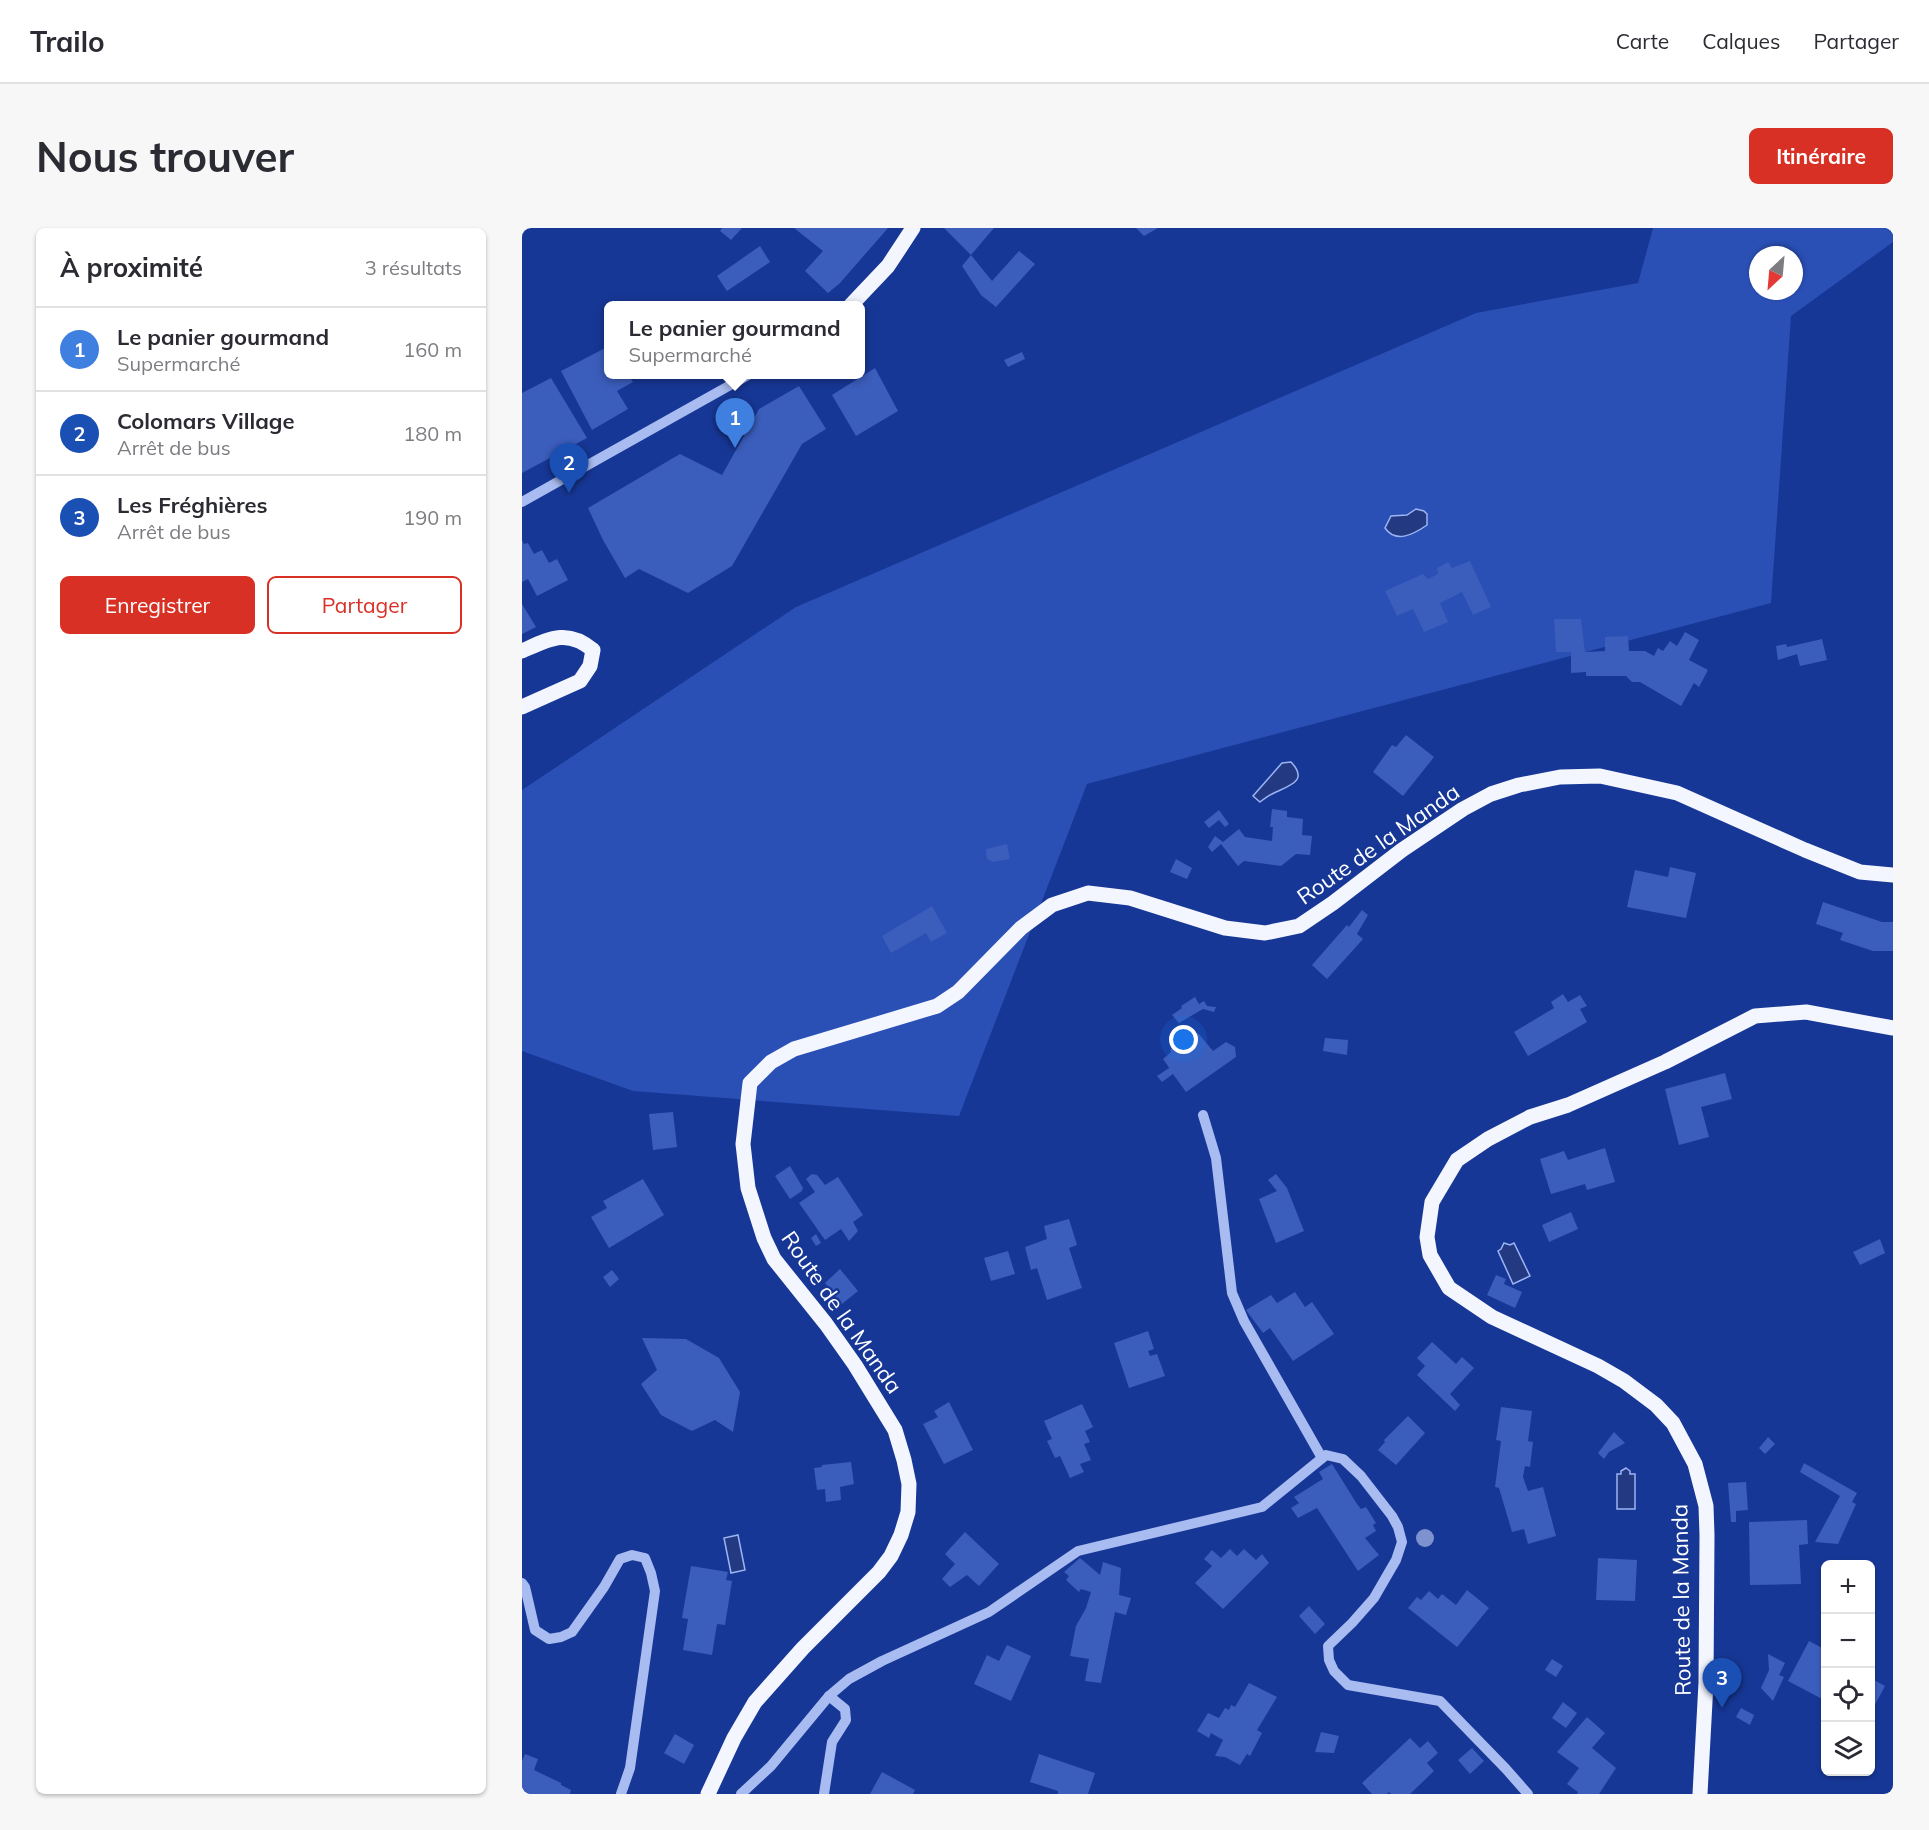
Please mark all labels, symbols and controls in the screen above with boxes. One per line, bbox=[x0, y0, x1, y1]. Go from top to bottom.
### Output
text: Trailo bbox=[30, 24, 105, 59]
text: Carte bbox=[1616, 28, 1669, 54]
text: Calques bbox=[1702, 28, 1780, 54]
text: Partager bbox=[1813, 28, 1899, 54]
button: Itinéraire bbox=[1749, 128, 1893, 184]
text: Nous trouver bbox=[36, 130, 294, 183]
north arrow bbox=[1749, 246, 1803, 300]
text: À proximité bbox=[60, 251, 203, 284]
text: 3 résultats bbox=[365, 255, 462, 280]
popup bbox=[604, 301, 865, 379]
text: Le panier gourmand bbox=[628, 314, 841, 342]
text: Le panier gourmand bbox=[117, 323, 329, 351]
text: 1 bbox=[74, 337, 86, 362]
text: 160 m bbox=[403, 337, 462, 362]
text: Supermarché bbox=[628, 342, 752, 367]
text: Supermarché bbox=[117, 351, 240, 376]
pin: 1 bbox=[716, 398, 754, 448]
text: Colomars Village bbox=[117, 407, 295, 435]
text: 2 bbox=[74, 421, 86, 446]
text: 180 m bbox=[403, 421, 462, 446]
text: Arrêt de bus bbox=[117, 435, 231, 460]
pin: 2 bbox=[550, 444, 588, 493]
text: Les Fréghières bbox=[117, 491, 268, 519]
text: 3 bbox=[74, 505, 86, 530]
text: 190 m bbox=[403, 505, 462, 530]
text: Arrêt de bus bbox=[117, 519, 231, 544]
button: Enregistrer bbox=[60, 576, 255, 634]
button: Partager bbox=[267, 576, 462, 634]
street label: Route de la Manda bbox=[1291, 777, 1465, 911]
your location bbox=[1169, 1025, 1198, 1054]
street label: Route de la Manda bbox=[775, 1225, 909, 1399]
street label: Route de la Manda bbox=[1665, 1504, 1697, 1696]
map controls bbox=[1821, 1560, 1875, 1776]
button: + bbox=[1821, 1560, 1875, 1614]
button: − bbox=[1821, 1614, 1875, 1668]
pin: 3 bbox=[1702, 1658, 1742, 1708]
button: locate bbox=[1821, 1668, 1875, 1722]
button: layers bbox=[1821, 1722, 1875, 1776]

